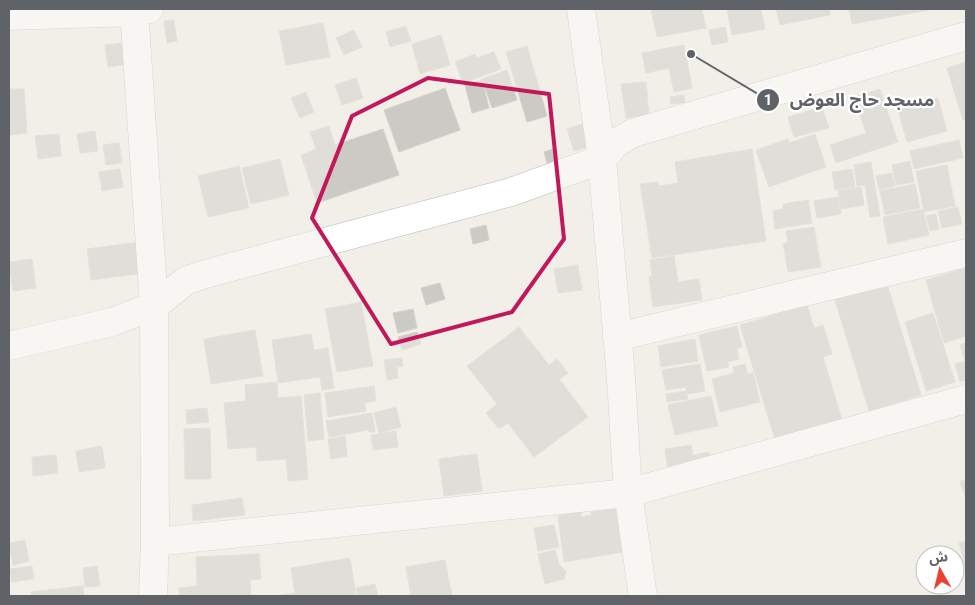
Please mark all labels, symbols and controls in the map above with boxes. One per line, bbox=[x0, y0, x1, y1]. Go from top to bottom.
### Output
callout: مسجد حاج العوض bbox=[755, 83, 944, 116]
text: مسجد حاج العوض bbox=[790, 89, 934, 113]
text: 1 bbox=[764, 91, 772, 109]
north arrow bbox=[915, 545, 965, 595]
text: ش bbox=[928, 548, 949, 566]

